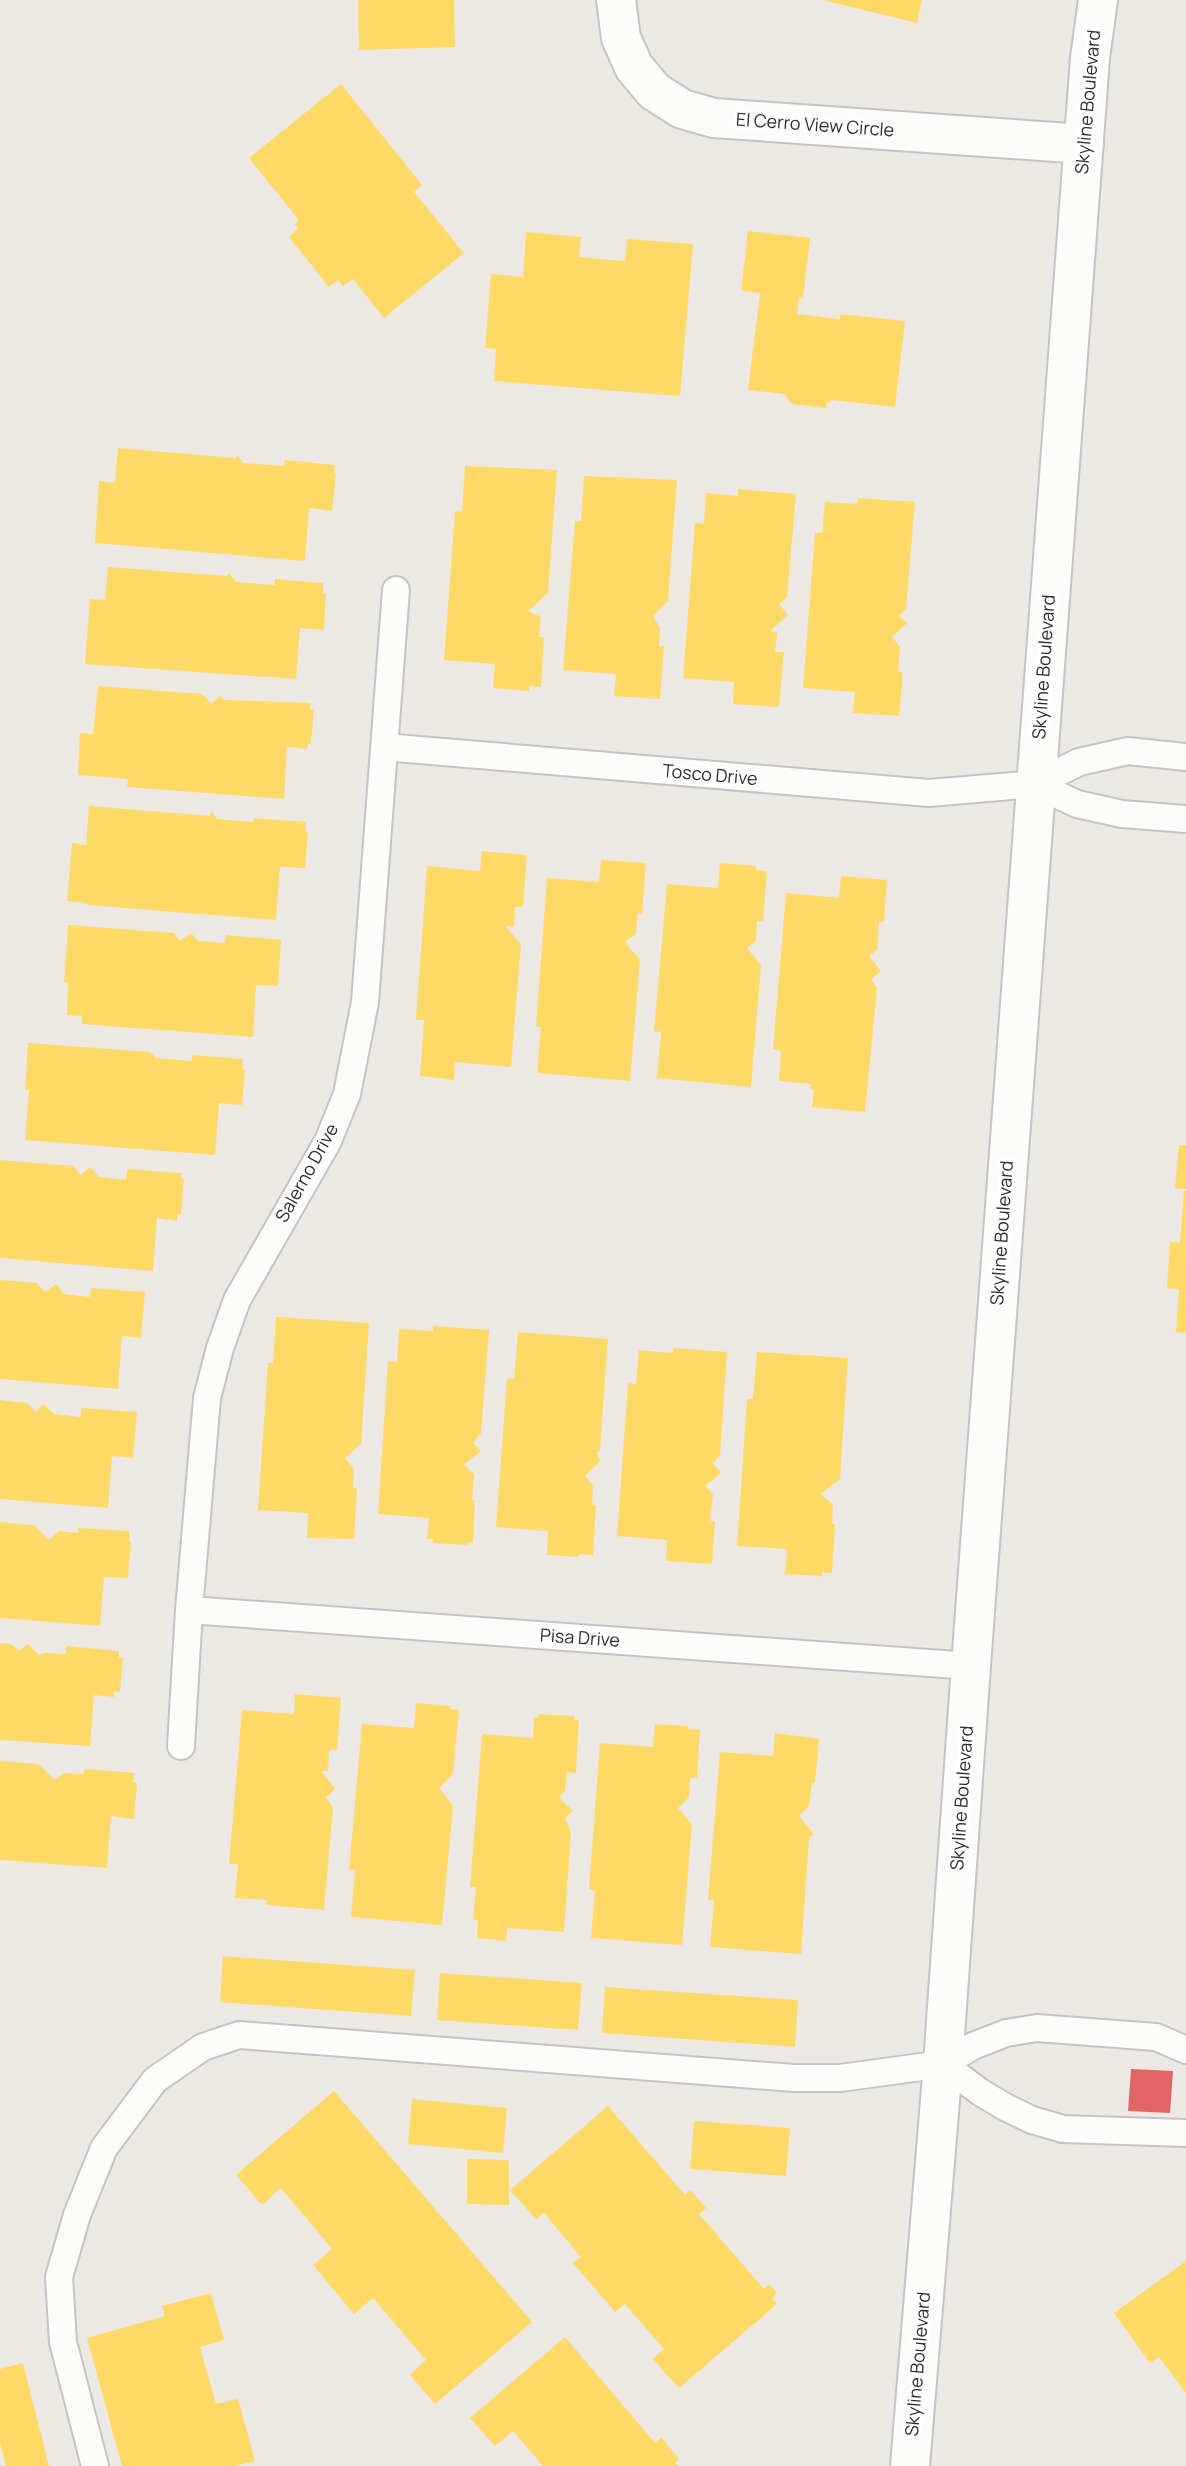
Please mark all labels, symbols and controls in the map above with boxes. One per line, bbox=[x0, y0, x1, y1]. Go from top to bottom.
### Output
street label: Skyline Boulevard bbox=[1069, 29, 1105, 175]
street label: El Cerro View Circle bbox=[735, 106, 895, 142]
street label: Skyline Boulevard bbox=[1026, 594, 1060, 740]
street label: Tosco Drive bbox=[662, 758, 759, 790]
street label: Salerno Drive bbox=[269, 1119, 343, 1226]
street label: Skyline Boulevard bbox=[984, 1160, 1018, 1306]
street label: Pisa Drive bbox=[539, 1622, 621, 1652]
street label: Skyline Boulevard bbox=[944, 1725, 978, 1871]
street label: Skyline Boulevard bbox=[899, 2291, 935, 2437]

